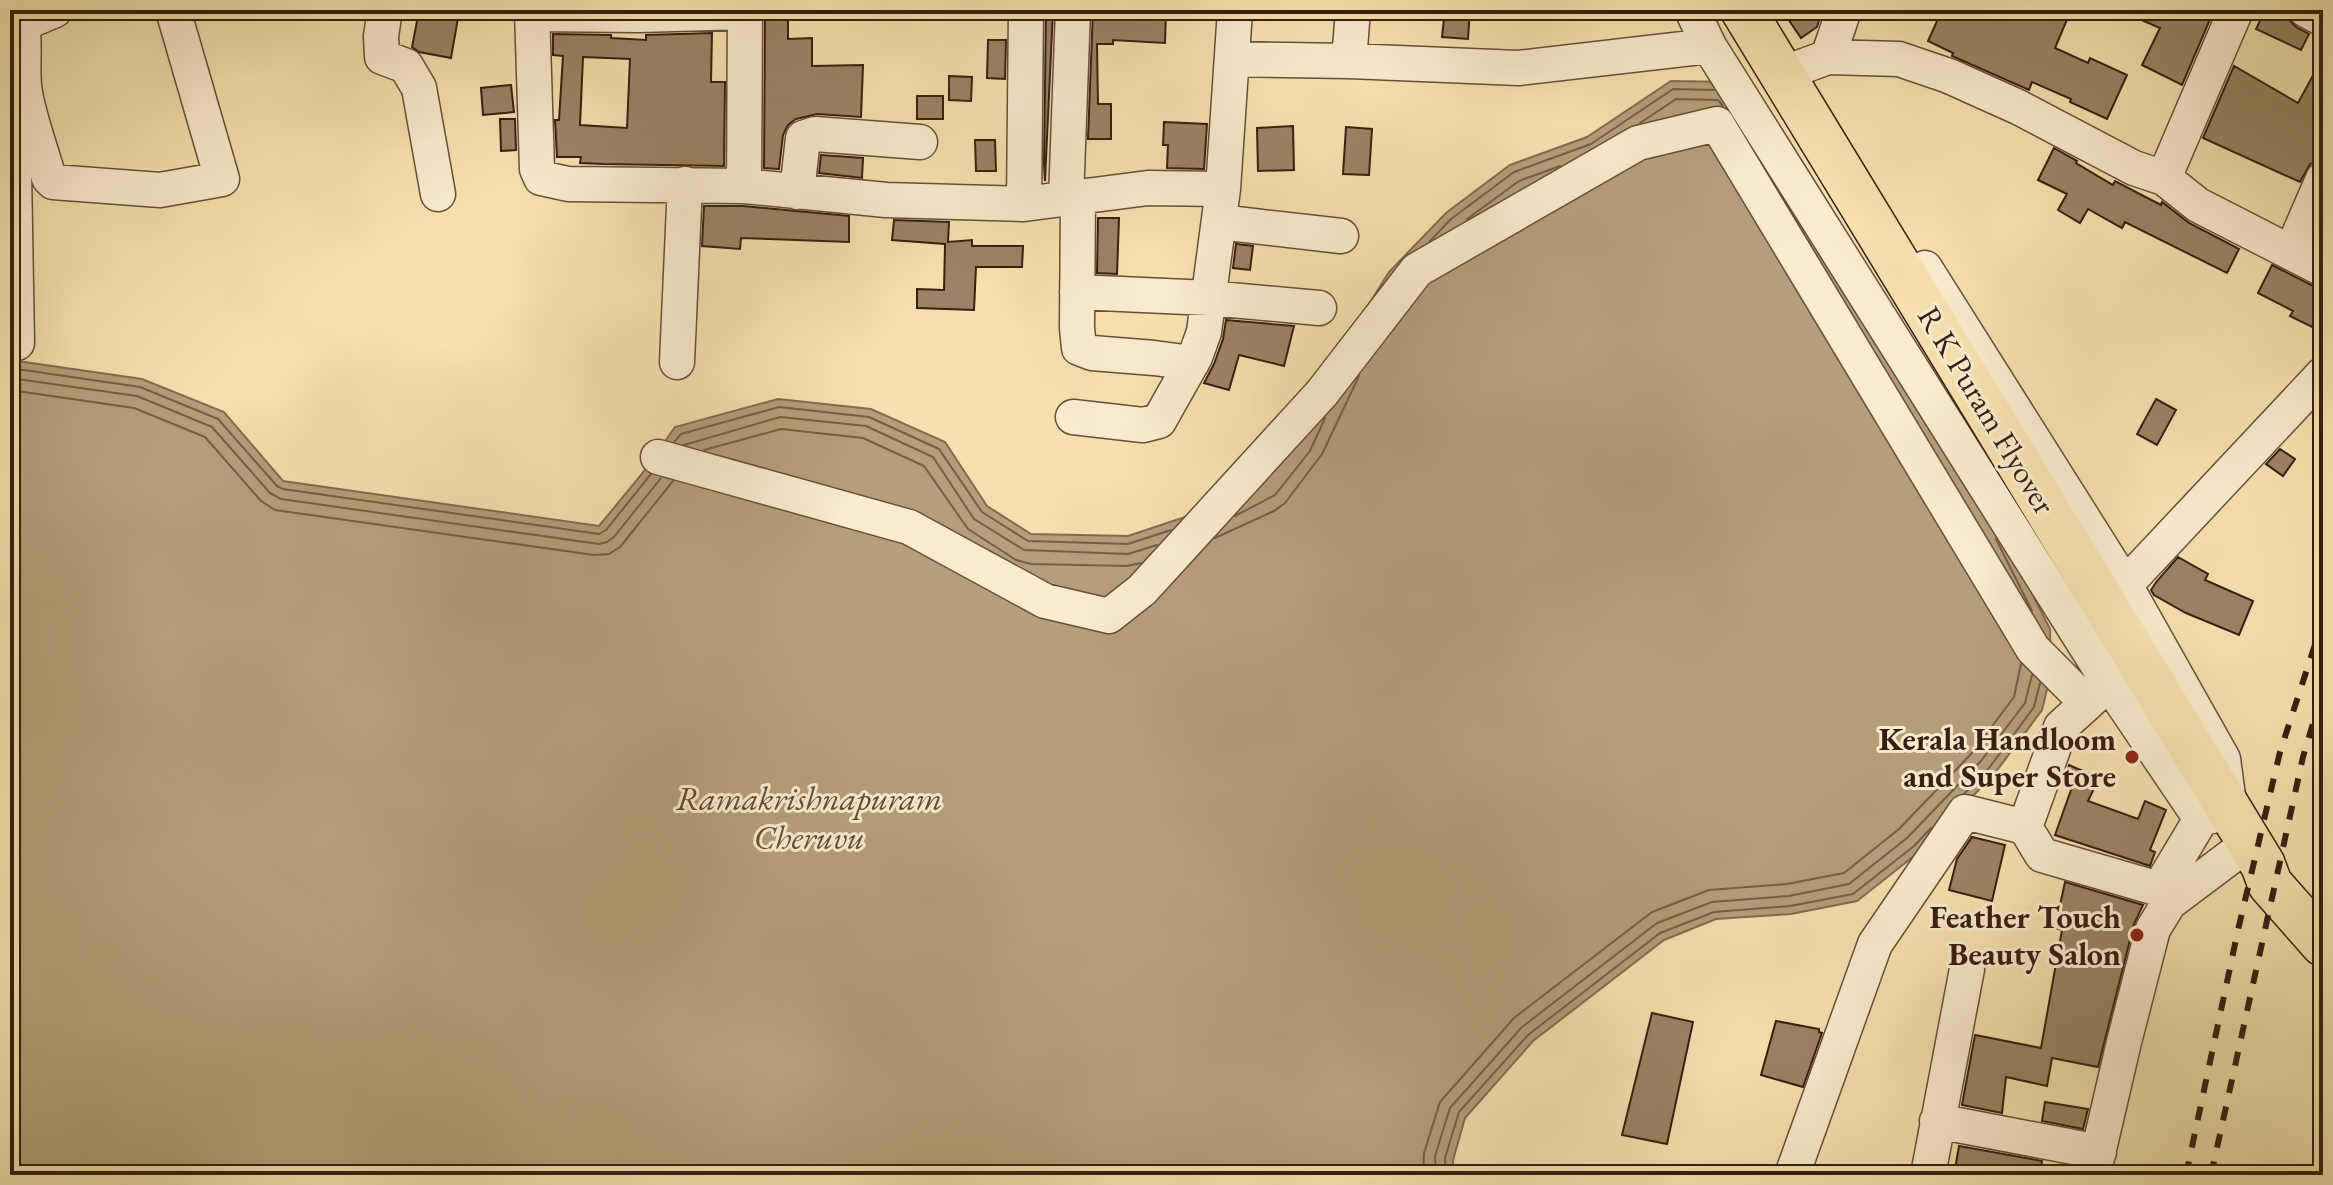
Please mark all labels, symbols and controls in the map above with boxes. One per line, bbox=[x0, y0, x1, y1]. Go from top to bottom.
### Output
street label: R K Puram Flyover bbox=[1908, 298, 2066, 522]
place label: Kerala Handloom and Super Store bbox=[1879, 718, 2116, 797]
marker: Kerala Handloom and Super Store bbox=[2123, 748, 2141, 766]
water label: Ramakrishnapuram Cheruvu bbox=[676, 776, 942, 859]
place label: Feather Touch Beauty Salon bbox=[1929, 896, 2121, 975]
marker: Feather Touch Beauty Salon bbox=[2128, 926, 2146, 944]

